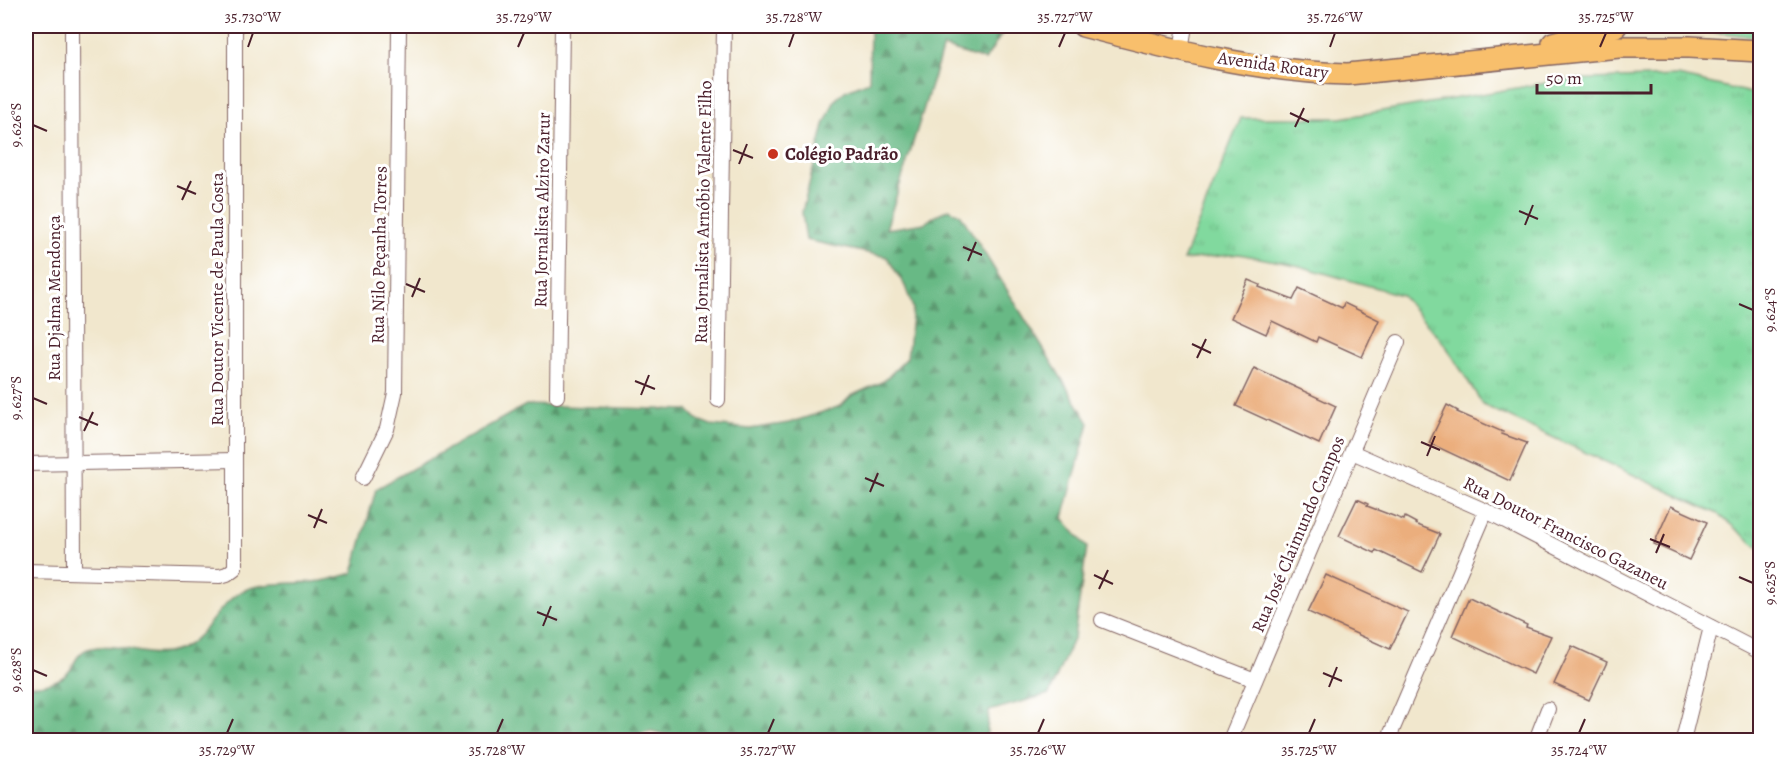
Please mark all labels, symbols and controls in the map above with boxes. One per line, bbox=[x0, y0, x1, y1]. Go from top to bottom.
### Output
text: 35.730°W bbox=[225, 7, 281, 27]
text: 35.729°W bbox=[496, 7, 552, 27]
text: 35.728°W bbox=[766, 7, 822, 27]
text: 35.727°W bbox=[1037, 7, 1093, 27]
text: 35.726°W bbox=[1307, 7, 1363, 27]
text: 35.725°W bbox=[1578, 7, 1634, 27]
street label: Avenida Rotary bbox=[1215, 45, 1331, 85]
scale bar bbox=[1537, 57, 1651, 95]
text: 50 m bbox=[1546, 66, 1582, 90]
street label: Rua Jornalista Arnóbio Valente Filho bbox=[689, 80, 717, 344]
text: 9.626°S bbox=[6, 103, 26, 147]
street label: Rua Jornalista Alziro Zarur bbox=[528, 112, 556, 308]
place label: Colégio Padrão bbox=[785, 142, 898, 166]
marker: Colégio Padrão bbox=[766, 147, 780, 161]
street label: Rua Nilo Peçanha Torres bbox=[365, 166, 393, 344]
street label: Rua Doutor Vicente de Paula Costa bbox=[205, 171, 229, 426]
street label: Rua Djalma Mendonça bbox=[42, 214, 66, 381]
text: 9.624°S bbox=[1760, 288, 1780, 332]
text: 9.627°S bbox=[6, 376, 26, 420]
street label: Rua José Claimundo Campos bbox=[1246, 432, 1350, 636]
street label: Rua Doutor Francisco Gazaneu bbox=[1459, 471, 1673, 595]
text: 9.625°S bbox=[1760, 561, 1780, 605]
text: 9.628°S bbox=[6, 647, 26, 693]
text: 35.729°W bbox=[199, 740, 255, 760]
text: 35.728°W bbox=[469, 740, 525, 760]
text: 35.727°W bbox=[740, 740, 796, 760]
text: 35.726°W bbox=[1010, 740, 1066, 760]
text: 35.725°W bbox=[1281, 740, 1337, 760]
text: 35.724°W bbox=[1551, 740, 1607, 760]

